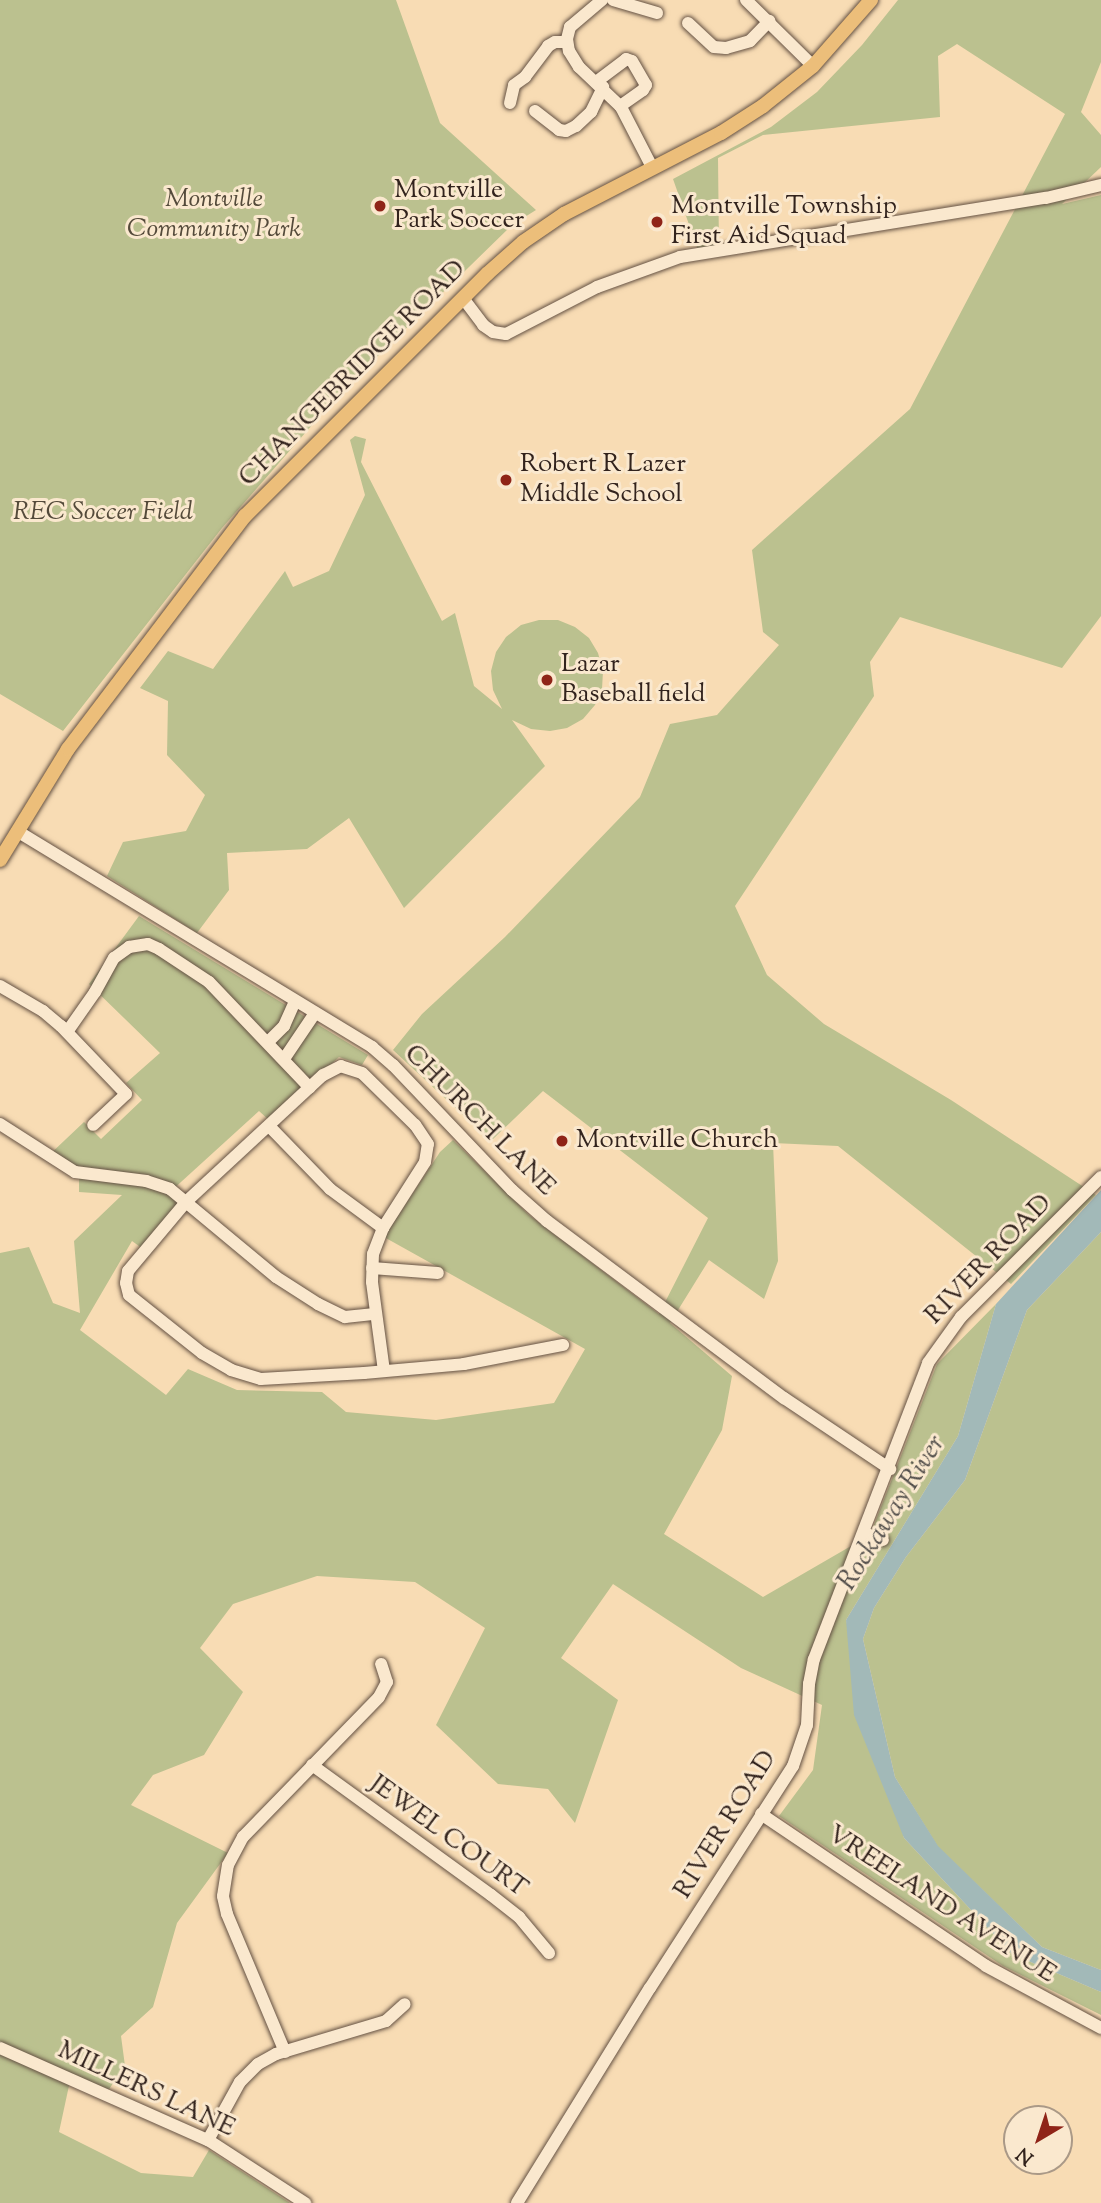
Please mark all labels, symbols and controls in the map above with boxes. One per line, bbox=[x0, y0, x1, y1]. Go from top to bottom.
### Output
place label: Montville Park Soccer bbox=[394, 175, 524, 236]
park label: Montville Community Park bbox=[127, 184, 301, 246]
place label: Montville Township First Aid Squad bbox=[671, 191, 897, 252]
marker: Montville Park Soccer bbox=[372, 198, 388, 214]
marker: Montville Township First Aid Squad bbox=[649, 214, 665, 230]
street label: CHANGEBRIDGE ROAD bbox=[233, 254, 473, 494]
place label: Robert R Lazer Middle School bbox=[520, 449, 686, 510]
marker: Robert R Lazer Middle School bbox=[498, 472, 514, 488]
park label: REC Soccer Field bbox=[13, 497, 193, 529]
place label: Lazar Baseball field bbox=[561, 649, 705, 710]
marker: Lazar Baseball field bbox=[539, 672, 555, 688]
street label: CHURCH LANE bbox=[397, 1039, 561, 1203]
place label: Montville Church bbox=[576, 1125, 778, 1157]
marker: Montville Church bbox=[554, 1133, 570, 1149]
street label: RIVER ROAD bbox=[919, 1189, 1059, 1331]
water label: Rockaway River bbox=[831, 1429, 953, 1597]
street label: RIVER ROAD bbox=[668, 1745, 784, 1905]
street label: JEWEL COURT bbox=[363, 1769, 533, 1905]
street label: VREELAND AVENUE bbox=[821, 1819, 1061, 1991]
street label: MILLERS LANE bbox=[52, 2035, 240, 2145]
north arrow bbox=[1003, 2105, 1073, 2175]
text: N bbox=[1011, 2140, 1040, 2170]

